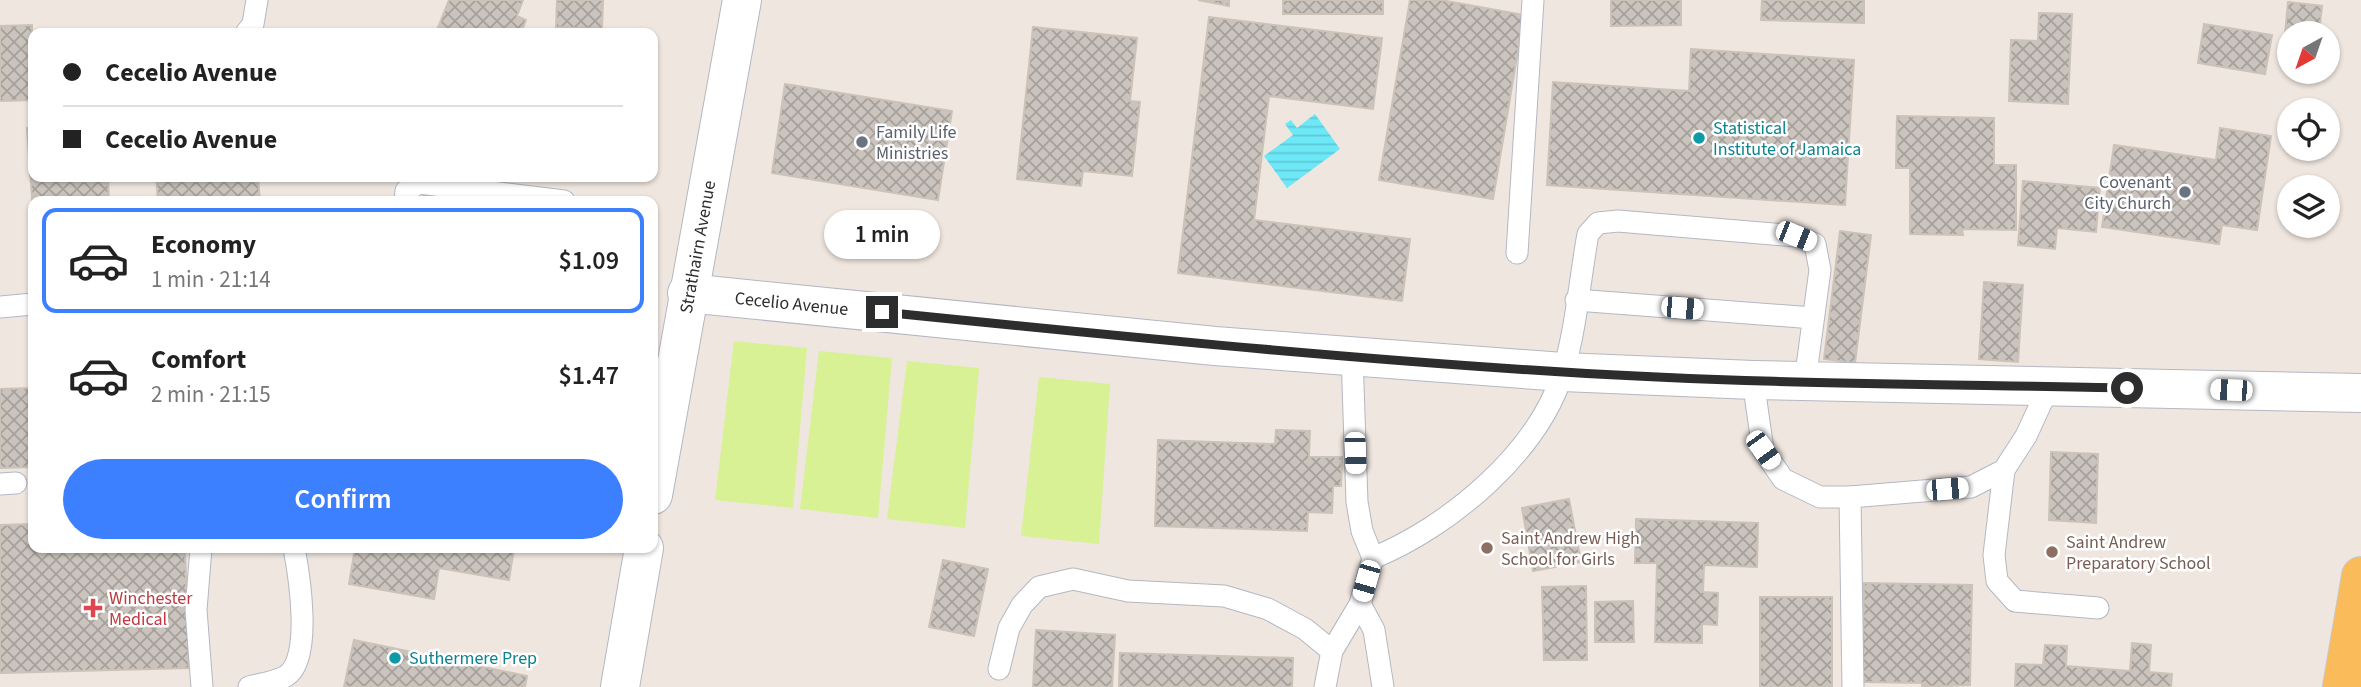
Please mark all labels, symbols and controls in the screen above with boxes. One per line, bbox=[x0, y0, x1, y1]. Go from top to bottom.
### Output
north arrow bbox=[2277, 21, 2340, 84]
map controls bbox=[2277, 21, 2340, 238]
text: Cecelio Avenue bbox=[105, 54, 277, 91]
button: locate bbox=[2277, 98, 2340, 161]
place label: Statistical Institute of Jamaica bbox=[1713, 116, 1861, 162]
place label: Family Life Ministries bbox=[876, 120, 957, 166]
text: Cecelio Avenue bbox=[105, 121, 277, 158]
marker: Statistical Institute of Jamaica bbox=[1691, 130, 1707, 146]
marker: Family Life Ministries bbox=[854, 134, 870, 150]
place label: Covenant City Church bbox=[2084, 170, 2171, 216]
button: layers bbox=[2277, 175, 2340, 238]
street label: Strathairn Avenue bbox=[674, 179, 722, 316]
marker: Covenant City Church bbox=[2177, 184, 2193, 200]
callout: 1 min bbox=[824, 210, 940, 260]
text: 1 min bbox=[855, 218, 909, 251]
car bbox=[1773, 218, 1820, 254]
text: Economy bbox=[151, 226, 256, 263]
icon: car bbox=[67, 229, 130, 292]
text: $1.09 bbox=[558, 242, 619, 279]
text: 1 min · 21:14 bbox=[151, 263, 271, 296]
street label: Cecelio Avenue bbox=[734, 286, 849, 322]
route end bbox=[866, 296, 898, 328]
car bbox=[1661, 296, 1704, 320]
text: Comfort bbox=[151, 341, 246, 378]
icon: car bbox=[67, 344, 130, 407]
text: $1.47 bbox=[558, 357, 619, 394]
route start bbox=[2111, 372, 2143, 404]
text: 2 min · 21:15 bbox=[151, 378, 271, 411]
car bbox=[2210, 379, 2253, 401]
car bbox=[1743, 427, 1784, 473]
car bbox=[1344, 432, 1367, 474]
button: Confirm bbox=[63, 459, 623, 539]
car bbox=[1926, 477, 1969, 501]
place label: Saint Andrew High School for Girls bbox=[1501, 526, 1640, 572]
place label: Saint Andrew Preparatory School bbox=[2066, 530, 2211, 576]
marker: Saint Andrew High School for Girls bbox=[1479, 540, 1495, 556]
marker: Saint Andrew Preparatory School bbox=[2044, 544, 2060, 560]
car bbox=[1351, 558, 1382, 604]
place label: Winchester Medical bbox=[109, 586, 193, 632]
marker: Winchester Medical bbox=[83, 598, 103, 618]
place label: Suthermere Prep bbox=[409, 646, 537, 671]
marker: Suthermere Prep bbox=[387, 650, 403, 666]

